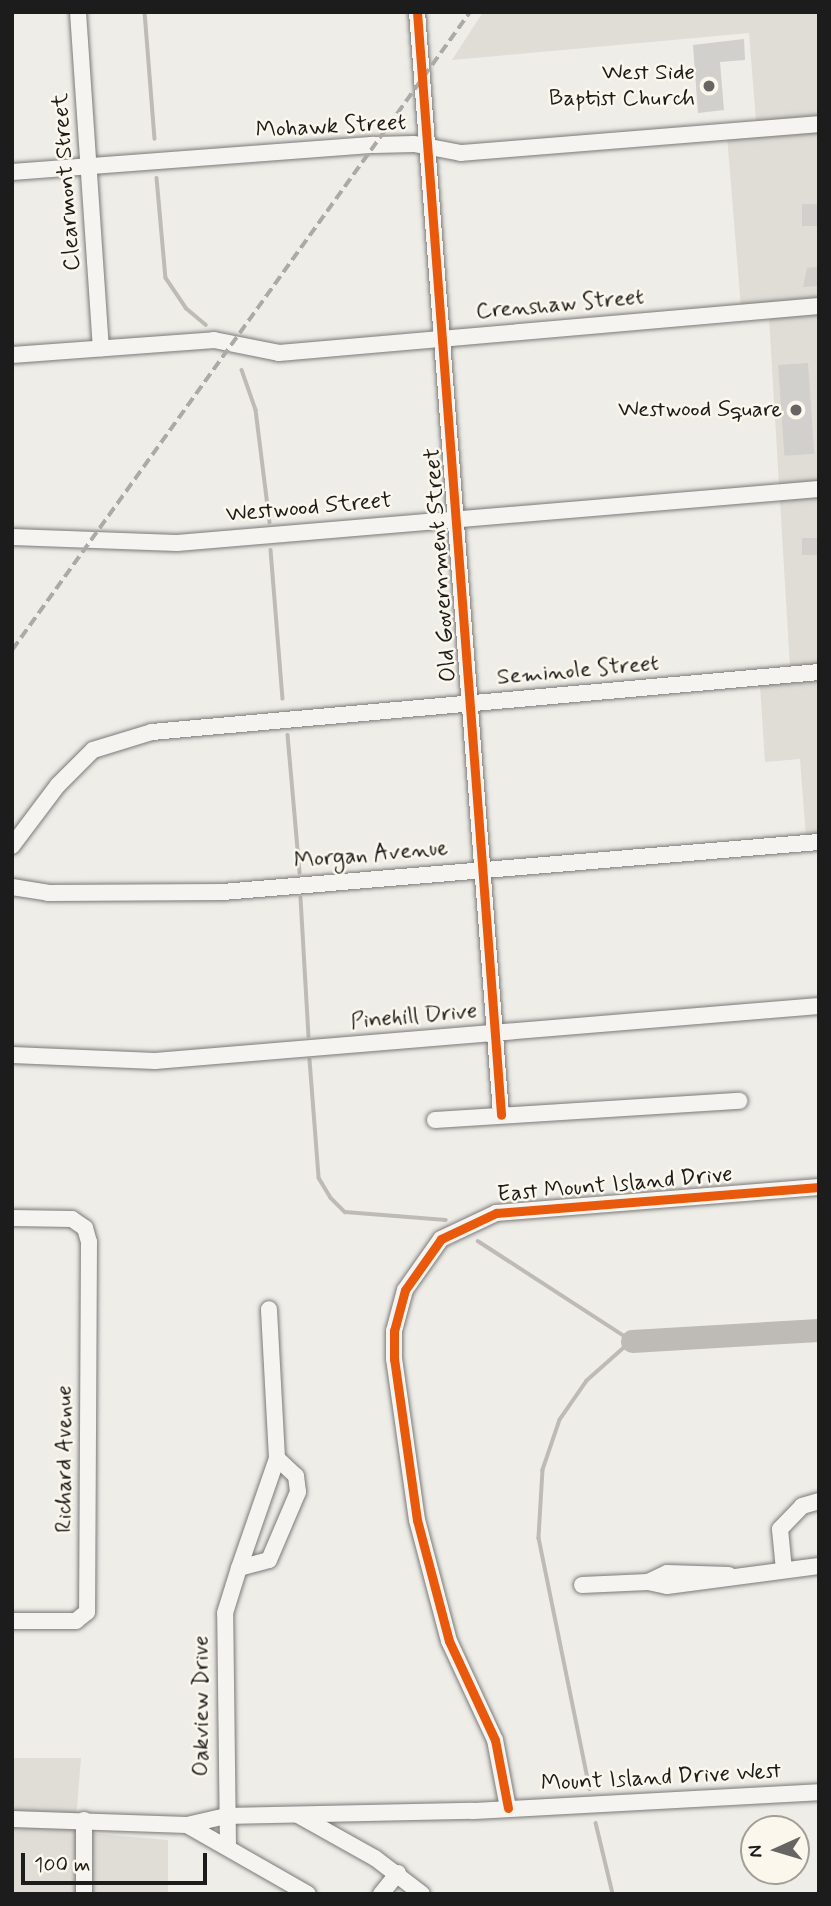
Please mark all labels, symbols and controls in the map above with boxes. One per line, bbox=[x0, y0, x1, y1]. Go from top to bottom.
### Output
place label: West Side Baptist Church bbox=[549, 59, 695, 113]
marker: West Side Baptist Church bbox=[701, 78, 717, 94]
street label: Clearmont Street bbox=[47, 92, 87, 272]
street label: Mohawk Street bbox=[253, 109, 409, 145]
street label: Crenshaw Street bbox=[473, 284, 647, 326]
place label: Westwood Square bbox=[615, 396, 782, 424]
marker: Westwood Square bbox=[788, 402, 804, 418]
street label: Old Government Street bbox=[419, 448, 463, 682]
street label: Westwood Street bbox=[225, 487, 393, 529]
street label: Seminole Street bbox=[494, 650, 662, 692]
street label: Morgan Avenue bbox=[294, 835, 448, 875]
street label: Pinehill Drive bbox=[350, 998, 478, 1036]
street label: East Mount Island Drive bbox=[495, 1161, 735, 1209]
street label: Richard Avenue bbox=[51, 1383, 79, 1535]
street label: Oakview Drive bbox=[188, 1635, 216, 1777]
street label: Mount Island Drive West bbox=[538, 1758, 784, 1798]
north arrow bbox=[740, 1815, 810, 1885]
scale bar bbox=[24, 1840, 210, 1884]
text: N bbox=[743, 1844, 768, 1859]
text: 100 m bbox=[34, 1851, 90, 1879]

